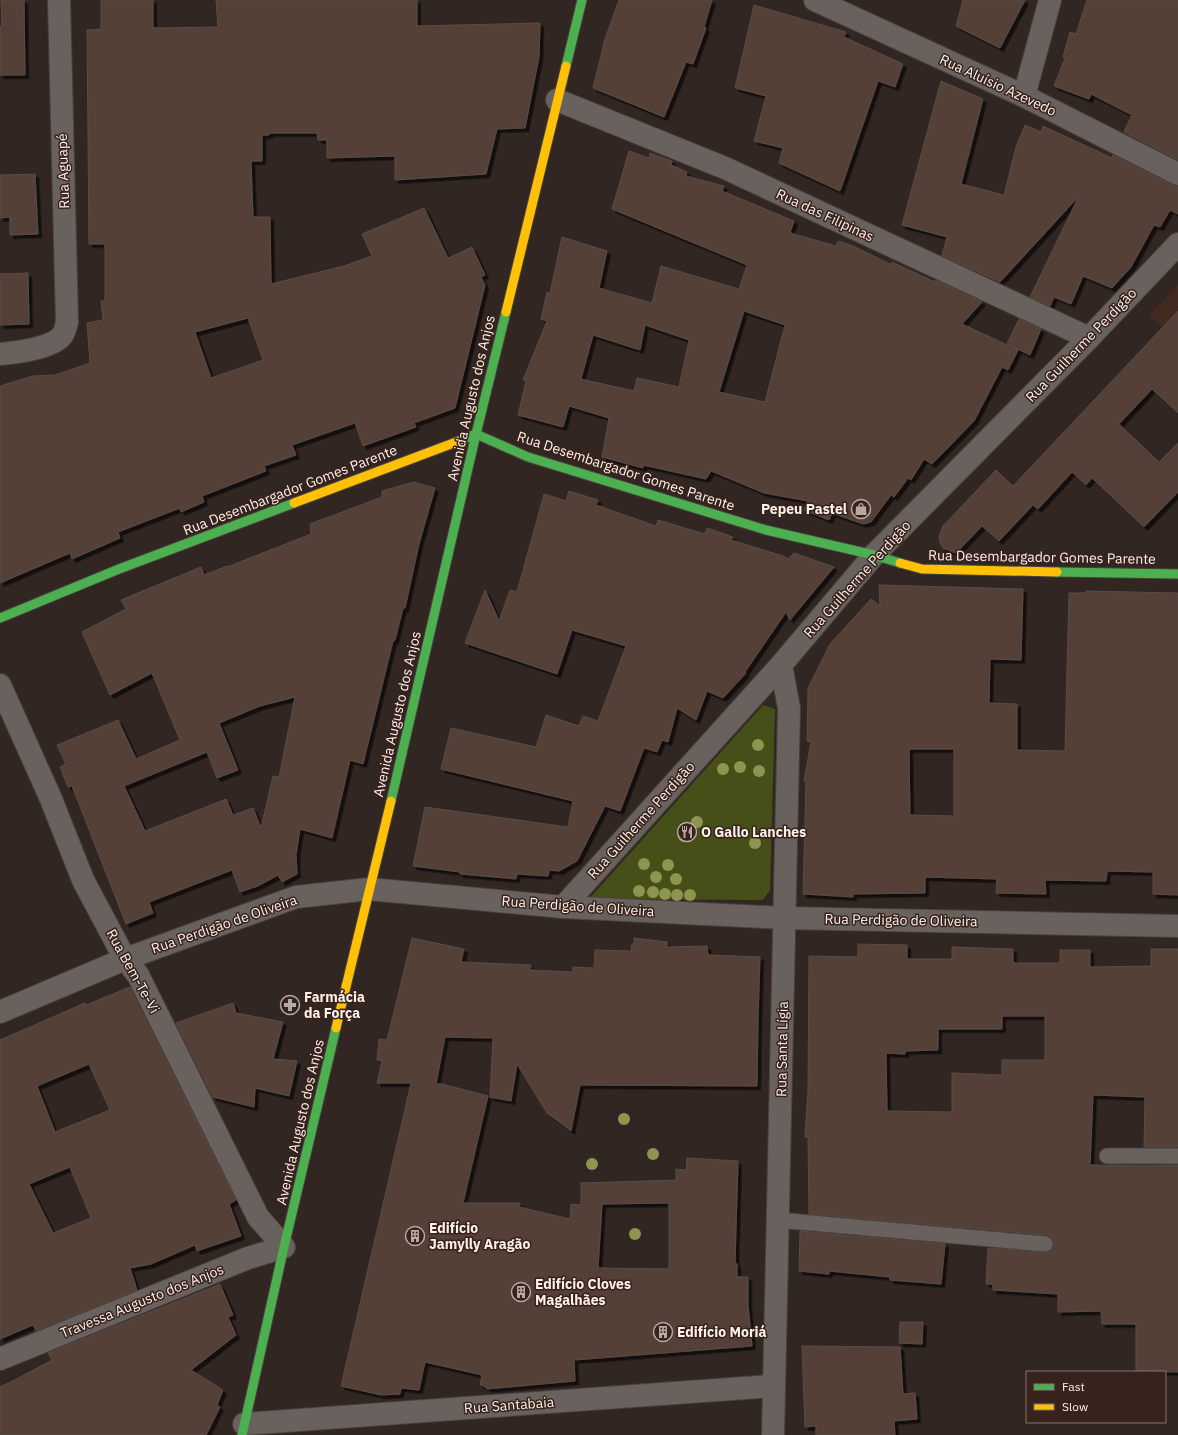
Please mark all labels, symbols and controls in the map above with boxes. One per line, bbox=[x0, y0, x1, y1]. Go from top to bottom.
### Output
street label: Rua Aluísio Azevedo bbox=[937, 50, 1059, 120]
street label: Rua Aguapé bbox=[53, 133, 73, 209]
street label: Rua das Filipinas bbox=[773, 184, 877, 246]
street label: Rua Guilherme Perdigão bbox=[1022, 284, 1140, 406]
street label: Avenida Augusto dos Anjos bbox=[443, 313, 499, 483]
street label: Rua Desembargador Gomes Parente bbox=[515, 427, 737, 515]
street label: Rua Desembargador Gomes Parente bbox=[180, 441, 400, 539]
shop icon: Pepeu Pastel bbox=[850, 498, 872, 520]
place label: Pepeu Pastel bbox=[761, 500, 847, 518]
street label: Rua Guilherme Perdigão bbox=[799, 516, 915, 641]
street label: Rua Desembargador Gomes Parente bbox=[928, 546, 1156, 568]
street label: Avenida Augusto dos Anjos bbox=[369, 629, 425, 799]
street label: Rua Guilherme Perdigão bbox=[583, 757, 699, 882]
restaurant icon: O Gallo Lanches bbox=[676, 821, 698, 843]
place label: O Gallo Lanches bbox=[701, 823, 806, 841]
street label: Rua Perdigão de Oliveira bbox=[149, 890, 300, 957]
street label: Rua Perdigão de Oliveira bbox=[501, 892, 656, 920]
street label: Rua Perdigão de Oliveira bbox=[824, 910, 978, 930]
street label: Rua Bem-Te-Vi bbox=[102, 926, 164, 1016]
place label: Farmácia da Força bbox=[304, 988, 365, 1022]
pharmacy icon: Farmácia da Força bbox=[279, 994, 301, 1016]
street label: Rua Santa Lígia bbox=[772, 1000, 792, 1097]
street label: Avenida Augusto dos Anjos bbox=[272, 1037, 328, 1207]
place label: Edifício Jamylly Aragão bbox=[429, 1219, 530, 1253]
building icon: Edifício Jamylly Aragão bbox=[404, 1225, 426, 1247]
street label: Travessa Augusto dos Anjos bbox=[58, 1260, 227, 1342]
place label: Edifício Cloves Magalhães bbox=[535, 1275, 631, 1309]
building icon: Edifício Cloves Magalhães bbox=[510, 1281, 532, 1303]
building icon: Edifício Moriá bbox=[652, 1321, 674, 1343]
place label: Edifício Moriá bbox=[677, 1323, 767, 1341]
legend bbox=[1026, 1371, 1166, 1423]
text: Fast bbox=[1062, 1379, 1085, 1394]
street label: Rua Santabaia bbox=[463, 1393, 555, 1417]
text: Slow bbox=[1062, 1399, 1088, 1414]

